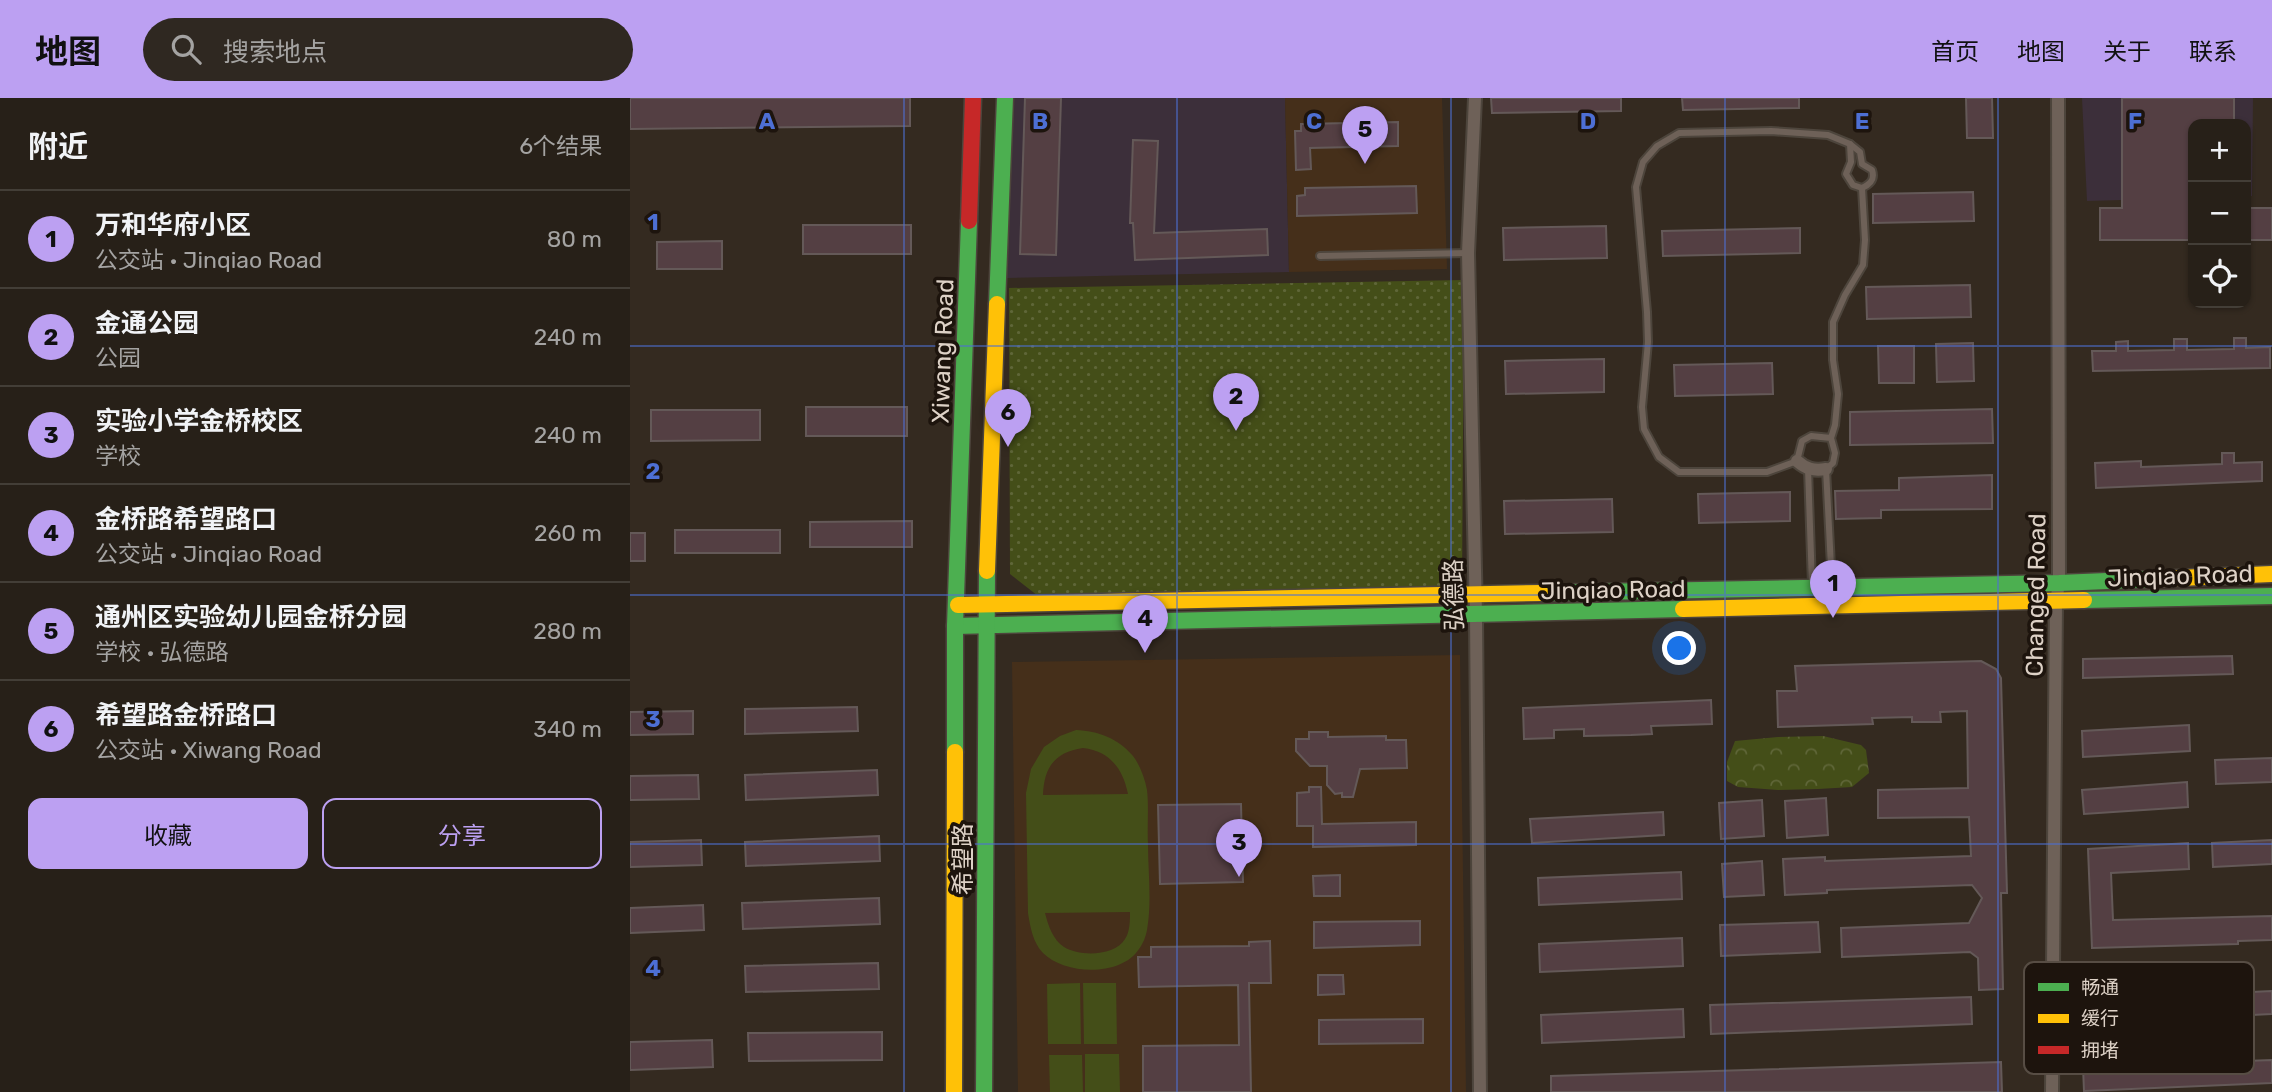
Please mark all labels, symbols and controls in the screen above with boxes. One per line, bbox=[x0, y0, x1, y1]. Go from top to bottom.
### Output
search box bbox=[143, 18, 633, 81]
icon: search bbox=[167, 30, 205, 68]
text: 地图 bbox=[35, 32, 101, 71]
text: 搜索地点 bbox=[223, 37, 327, 68]
text: 首页 bbox=[1931, 38, 1979, 66]
text: 地图 bbox=[2017, 38, 2065, 66]
text: 关于 bbox=[2103, 38, 2151, 66]
text: 联系 bbox=[2189, 38, 2237, 66]
pin: 5 bbox=[1342, 106, 1388, 164]
text: A bbox=[759, 107, 776, 135]
text: B bbox=[1032, 107, 1048, 135]
text: C bbox=[1306, 107, 1322, 135]
text: D bbox=[1580, 107, 1596, 135]
text: E bbox=[1855, 107, 1869, 135]
text: F bbox=[2128, 107, 2142, 135]
map controls bbox=[2188, 119, 2251, 308]
button: + bbox=[2188, 119, 2251, 182]
text: 附近 bbox=[28, 129, 88, 165]
text: 6个结果 bbox=[519, 132, 602, 160]
button: − bbox=[2188, 182, 2251, 245]
text: 1 bbox=[647, 208, 659, 236]
text: 万和华府小区 bbox=[95, 210, 251, 241]
text: 1 bbox=[45, 225, 57, 253]
text: 80 m bbox=[547, 225, 602, 253]
button: locate bbox=[2188, 245, 2251, 308]
text: 公交站 · Jinqiao Road bbox=[95, 246, 322, 274]
street label: Xiwang Road bbox=[926, 278, 960, 424]
text: 金通公园 bbox=[95, 308, 199, 339]
text: 2 bbox=[44, 323, 58, 351]
text: 240 m bbox=[534, 323, 602, 351]
text: 公园 bbox=[95, 344, 141, 372]
pin: 2 bbox=[1213, 373, 1259, 431]
pin: 6 bbox=[985, 389, 1031, 447]
text: 实验小学金桥校区 bbox=[95, 406, 303, 437]
text: 3 bbox=[43, 421, 59, 449]
text: 240 m bbox=[534, 421, 602, 449]
text: 学校 bbox=[95, 442, 141, 470]
text: 2 bbox=[646, 457, 660, 485]
text: 金桥路希望路口 bbox=[95, 504, 277, 535]
street label: Changed Road bbox=[2021, 513, 2051, 677]
text: 4 bbox=[43, 519, 59, 547]
text: 260 m bbox=[534, 519, 602, 547]
text: 公交站 · Jinqiao Road bbox=[95, 540, 322, 568]
street label: 弘德路 bbox=[1439, 559, 1469, 631]
street label: Jinqiao Road bbox=[2107, 559, 2253, 593]
pin: 1 bbox=[1810, 560, 1856, 618]
street label: Jinqiao Road bbox=[1540, 575, 1686, 605]
pin: 4 bbox=[1122, 595, 1168, 653]
text: 通州区实验幼儿园金桥分园 bbox=[95, 602, 407, 633]
text: 5 bbox=[44, 617, 58, 645]
text: 280 m bbox=[533, 617, 602, 645]
your location bbox=[1662, 631, 1696, 665]
text: 学校 · 弘德路 bbox=[95, 638, 229, 666]
text: 希望路金桥路口 bbox=[95, 700, 277, 731]
text: 3 bbox=[645, 705, 661, 733]
text: 6 bbox=[44, 715, 58, 743]
text: 340 m bbox=[533, 715, 602, 743]
text: 公交站 · Xiwang Road bbox=[95, 736, 322, 764]
button: 收藏 bbox=[28, 798, 308, 869]
button: 分享 bbox=[322, 798, 602, 869]
pin: 3 bbox=[1216, 819, 1262, 877]
street label: 希望路 bbox=[949, 823, 977, 895]
text: 4 bbox=[645, 954, 661, 982]
legend bbox=[2024, 962, 2254, 1074]
text: 畅通 bbox=[2081, 976, 2119, 999]
text: 缓行 bbox=[2081, 1007, 2119, 1030]
text: 拥堵 bbox=[2081, 1039, 2119, 1062]

